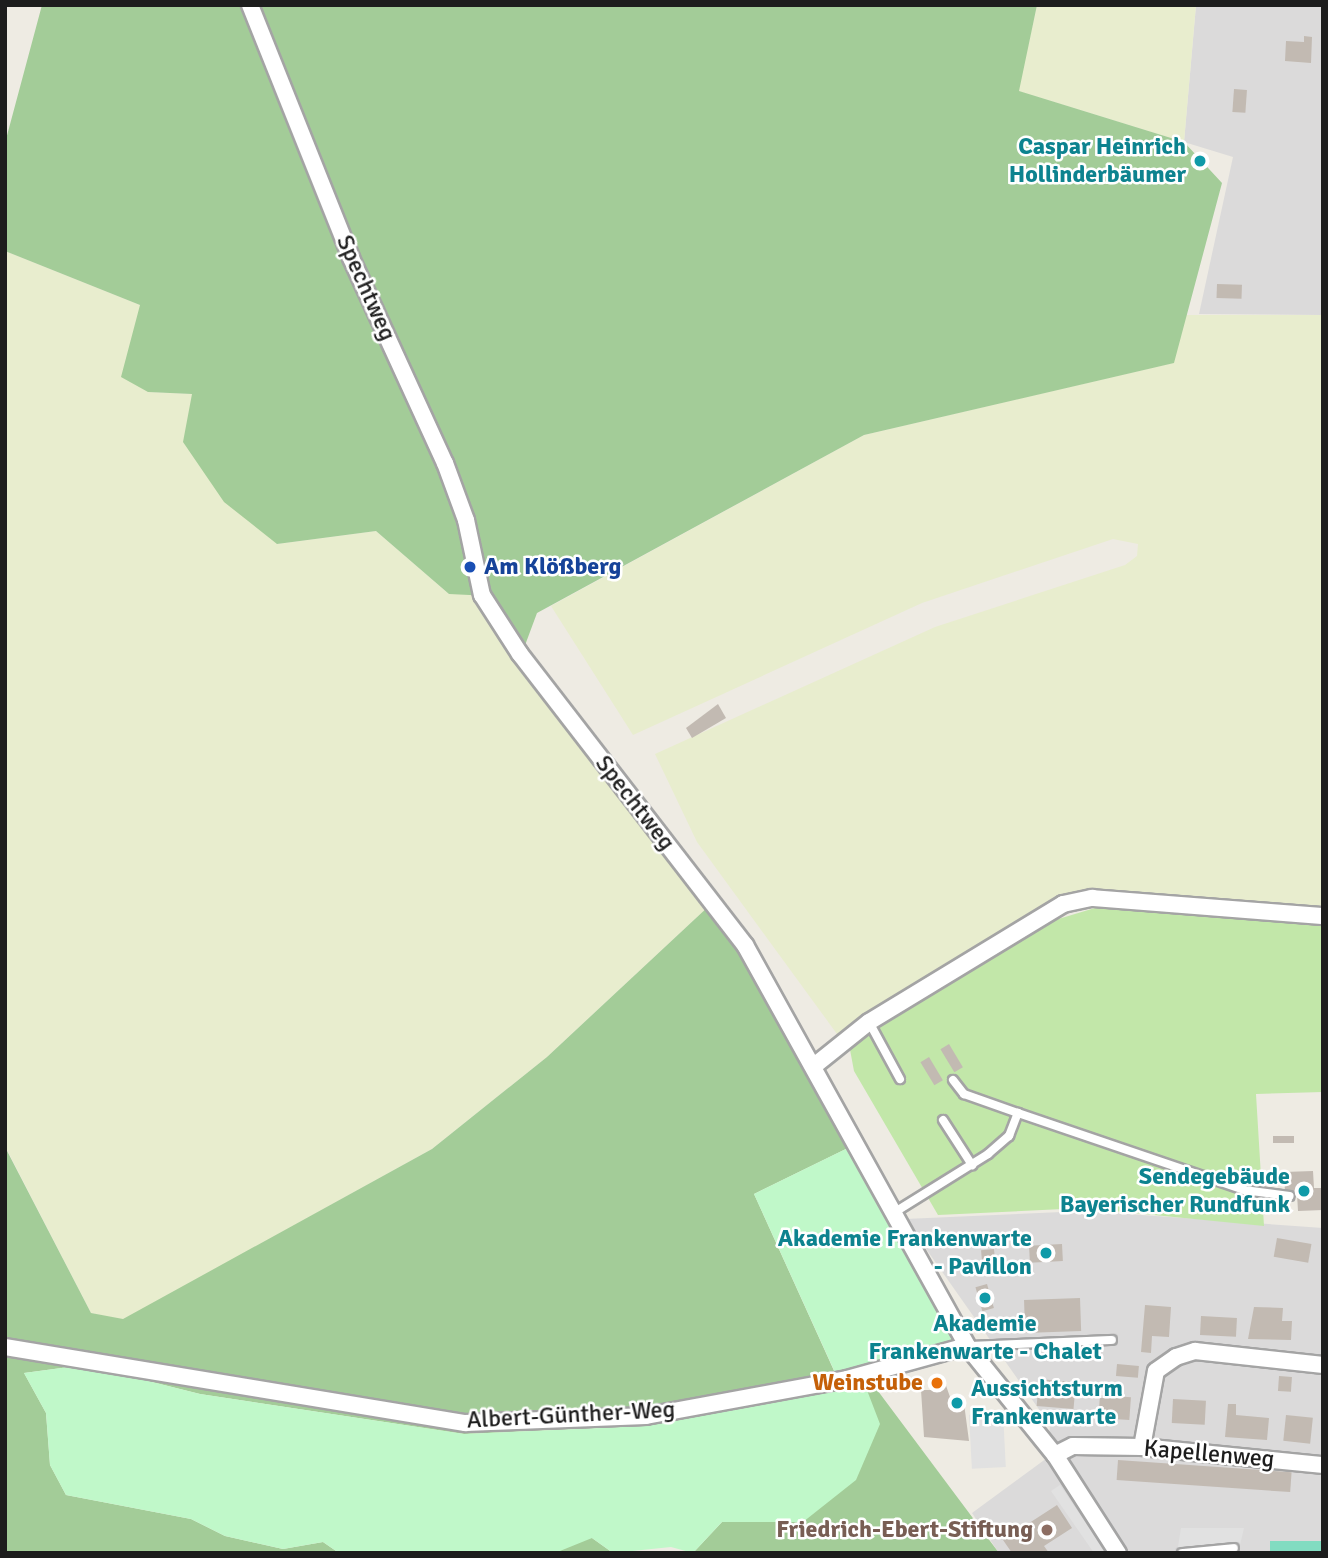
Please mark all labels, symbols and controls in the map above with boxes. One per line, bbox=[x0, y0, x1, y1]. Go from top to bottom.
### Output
place label: Caspar Heinrich Hollinderbäumer bbox=[1009, 133, 1186, 189]
marker: Caspar Heinrich Hollinderbäumer bbox=[1192, 153, 1208, 169]
street label: Spechtweg bbox=[330, 231, 402, 345]
place label: Am Klößberg bbox=[484, 553, 621, 581]
marker: Am Klößberg bbox=[462, 559, 478, 575]
street label: Spechtweg bbox=[589, 750, 681, 856]
place label: Sendegebäude Bayerischer Rundfunk bbox=[1060, 1163, 1290, 1219]
marker: Sendegebäude Bayerischer Rundfunk bbox=[1296, 1183, 1312, 1199]
place label: Akademie Frankenwarte - Pavillon bbox=[778, 1225, 1032, 1281]
marker: Akademie Frankenwarte - Pavillon bbox=[1038, 1245, 1054, 1261]
marker: Akademie Frankenwarte - Chalet bbox=[977, 1290, 993, 1306]
place label: Akademie Frankenwarte - Chalet bbox=[868, 1310, 1102, 1366]
place label: Weinstube bbox=[812, 1369, 923, 1397]
marker: Weinstube bbox=[929, 1375, 945, 1391]
place label: Aussichtsturm Frankenwarte bbox=[971, 1375, 1123, 1431]
street label: Albert-Günther-Weg bbox=[466, 1395, 676, 1435]
marker: Aussichtsturm Frankenwarte bbox=[949, 1395, 965, 1411]
street label: Kapellenweg bbox=[1142, 1434, 1276, 1474]
place label: Friedrich-Ebert-Stiftung bbox=[776, 1516, 1033, 1544]
marker: Friedrich-Ebert-Stiftung bbox=[1039, 1522, 1055, 1538]

